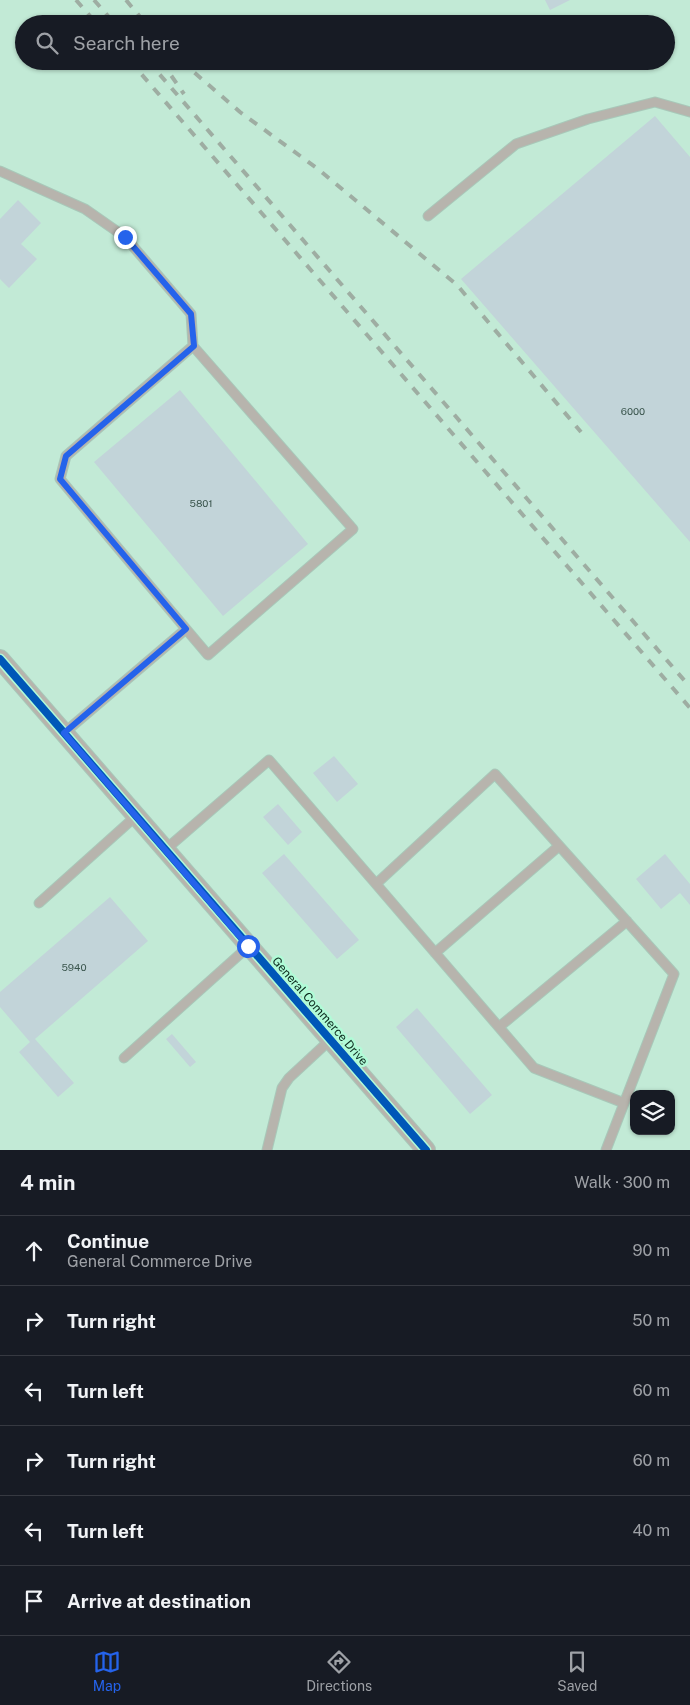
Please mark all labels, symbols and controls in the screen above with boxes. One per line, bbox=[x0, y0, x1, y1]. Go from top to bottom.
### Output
search box bbox=[15, 15, 675, 70]
icon: search bbox=[33, 29, 61, 57]
text: Search here bbox=[73, 32, 180, 54]
route end bbox=[114, 226, 137, 249]
house number: 6000 bbox=[621, 405, 645, 417]
house number: 5801 bbox=[189, 497, 213, 509]
route start bbox=[237, 935, 260, 958]
street label: General Commerce Drive bbox=[269, 954, 371, 1068]
house number: 5940 bbox=[61, 961, 87, 973]
map controls bbox=[630, 1090, 675, 1135]
button: layers bbox=[630, 1090, 675, 1135]
text: 4 min bbox=[20, 1170, 75, 1195]
text: Walk · 300 m bbox=[574, 1173, 670, 1192]
text: Continue bbox=[67, 1230, 149, 1252]
icon: ahead bbox=[20, 1237, 48, 1265]
text: 90 m bbox=[633, 1241, 670, 1260]
text: General Commerce Drive bbox=[67, 1252, 252, 1271]
icon: right bbox=[20, 1307, 48, 1335]
text: Turn right bbox=[67, 1310, 156, 1332]
text: 50 m bbox=[632, 1311, 670, 1330]
icon: left bbox=[20, 1377, 48, 1405]
text: Turn left bbox=[67, 1380, 144, 1402]
text: 60 m bbox=[633, 1381, 670, 1400]
icon: right bbox=[20, 1447, 48, 1475]
text: Turn right bbox=[67, 1450, 156, 1472]
text: 60 m bbox=[633, 1451, 670, 1470]
icon: left bbox=[20, 1517, 48, 1545]
text: Turn left bbox=[67, 1520, 144, 1542]
text: 40 m bbox=[632, 1521, 670, 1540]
icon: arrive bbox=[20, 1587, 48, 1615]
text: Arrive at destination bbox=[67, 1590, 251, 1612]
tab: Map bbox=[93, 1648, 121, 1694]
tab: Directions bbox=[306, 1648, 372, 1694]
tab: Saved bbox=[557, 1648, 597, 1694]

